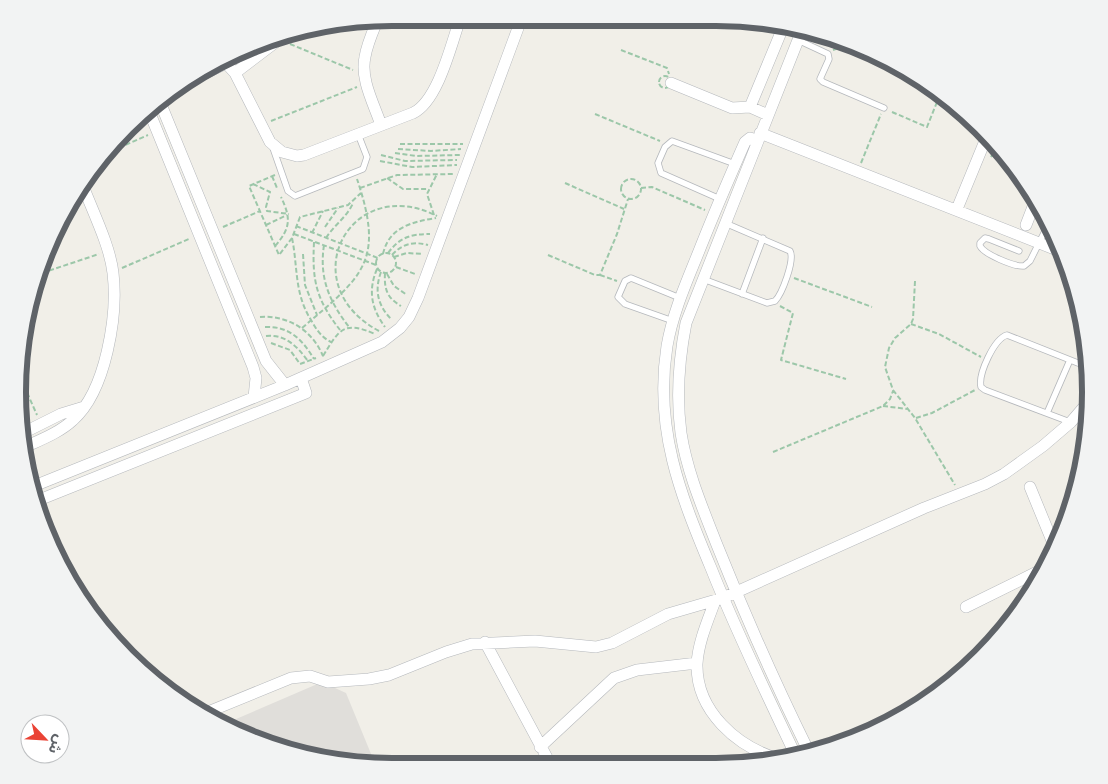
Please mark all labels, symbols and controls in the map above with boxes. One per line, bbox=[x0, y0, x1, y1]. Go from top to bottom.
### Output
north arrow bbox=[20, 714, 70, 764]
text: ش bbox=[45, 732, 68, 757]

